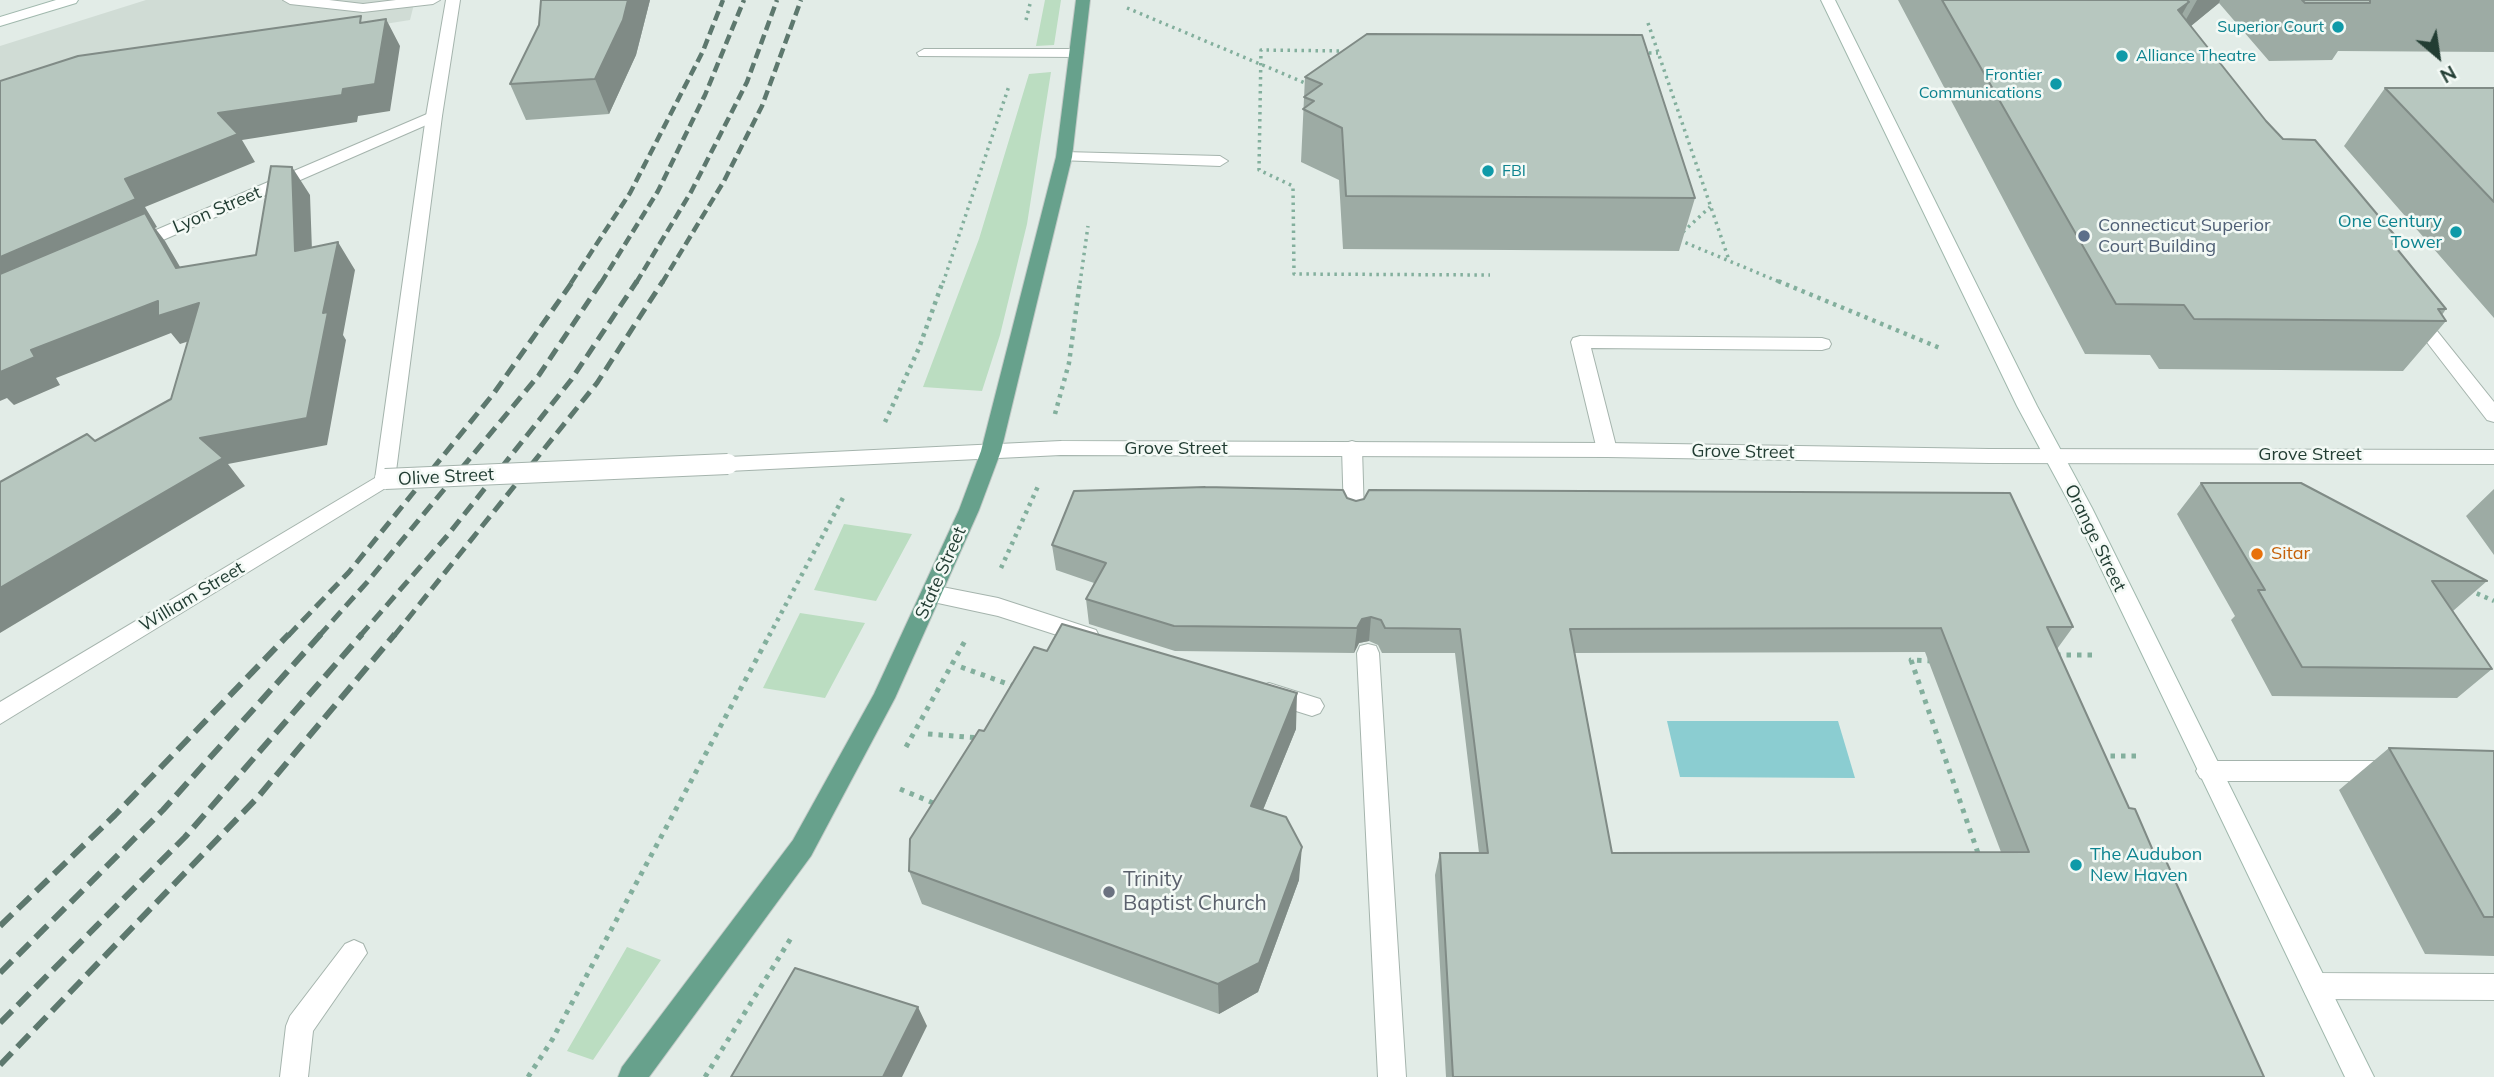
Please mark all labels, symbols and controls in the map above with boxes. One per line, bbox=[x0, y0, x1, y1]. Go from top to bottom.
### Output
place label: Superior Court bbox=[2217, 17, 2324, 37]
marker: Superior Court bbox=[2330, 19, 2346, 35]
north arrow bbox=[2403, 21, 2473, 91]
place label: Alliance Theatre bbox=[2136, 46, 2256, 66]
marker: Alliance Theatre bbox=[2114, 48, 2130, 64]
text: N bbox=[2436, 60, 2460, 88]
place label: Frontier Communications bbox=[1919, 65, 2042, 103]
marker: Frontier Communications bbox=[2048, 76, 2064, 92]
place label: FBI bbox=[1502, 161, 1526, 181]
marker: FBI bbox=[1480, 163, 1496, 179]
street label: Lyon Street bbox=[170, 182, 264, 238]
place label: One Century Tower bbox=[2338, 211, 2442, 254]
place label: Connecticut Superior Court Building bbox=[2098, 215, 2270, 258]
marker: One Century Tower bbox=[2448, 224, 2464, 240]
marker: Connecticut Superior Court Building bbox=[2076, 228, 2092, 244]
street label: Grove Street bbox=[1124, 438, 1228, 460]
street label: Grove Street bbox=[1691, 440, 1795, 464]
street label: Grove Street bbox=[2258, 444, 2362, 466]
street label: Olive Street bbox=[397, 464, 495, 490]
street label: Orange Street bbox=[2060, 481, 2130, 595]
street label: State Street bbox=[911, 523, 971, 623]
place label: Sitar bbox=[2271, 543, 2310, 565]
marker: Sitar bbox=[2249, 546, 2265, 562]
street label: William Street bbox=[136, 557, 248, 637]
place label: The Audubon New Haven bbox=[2090, 844, 2202, 886]
marker: The Audubon New Haven bbox=[2068, 857, 2084, 873]
place label: Trinity Baptist Church bbox=[1123, 867, 1267, 917]
marker: Trinity Baptist Church bbox=[1101, 884, 1117, 900]

